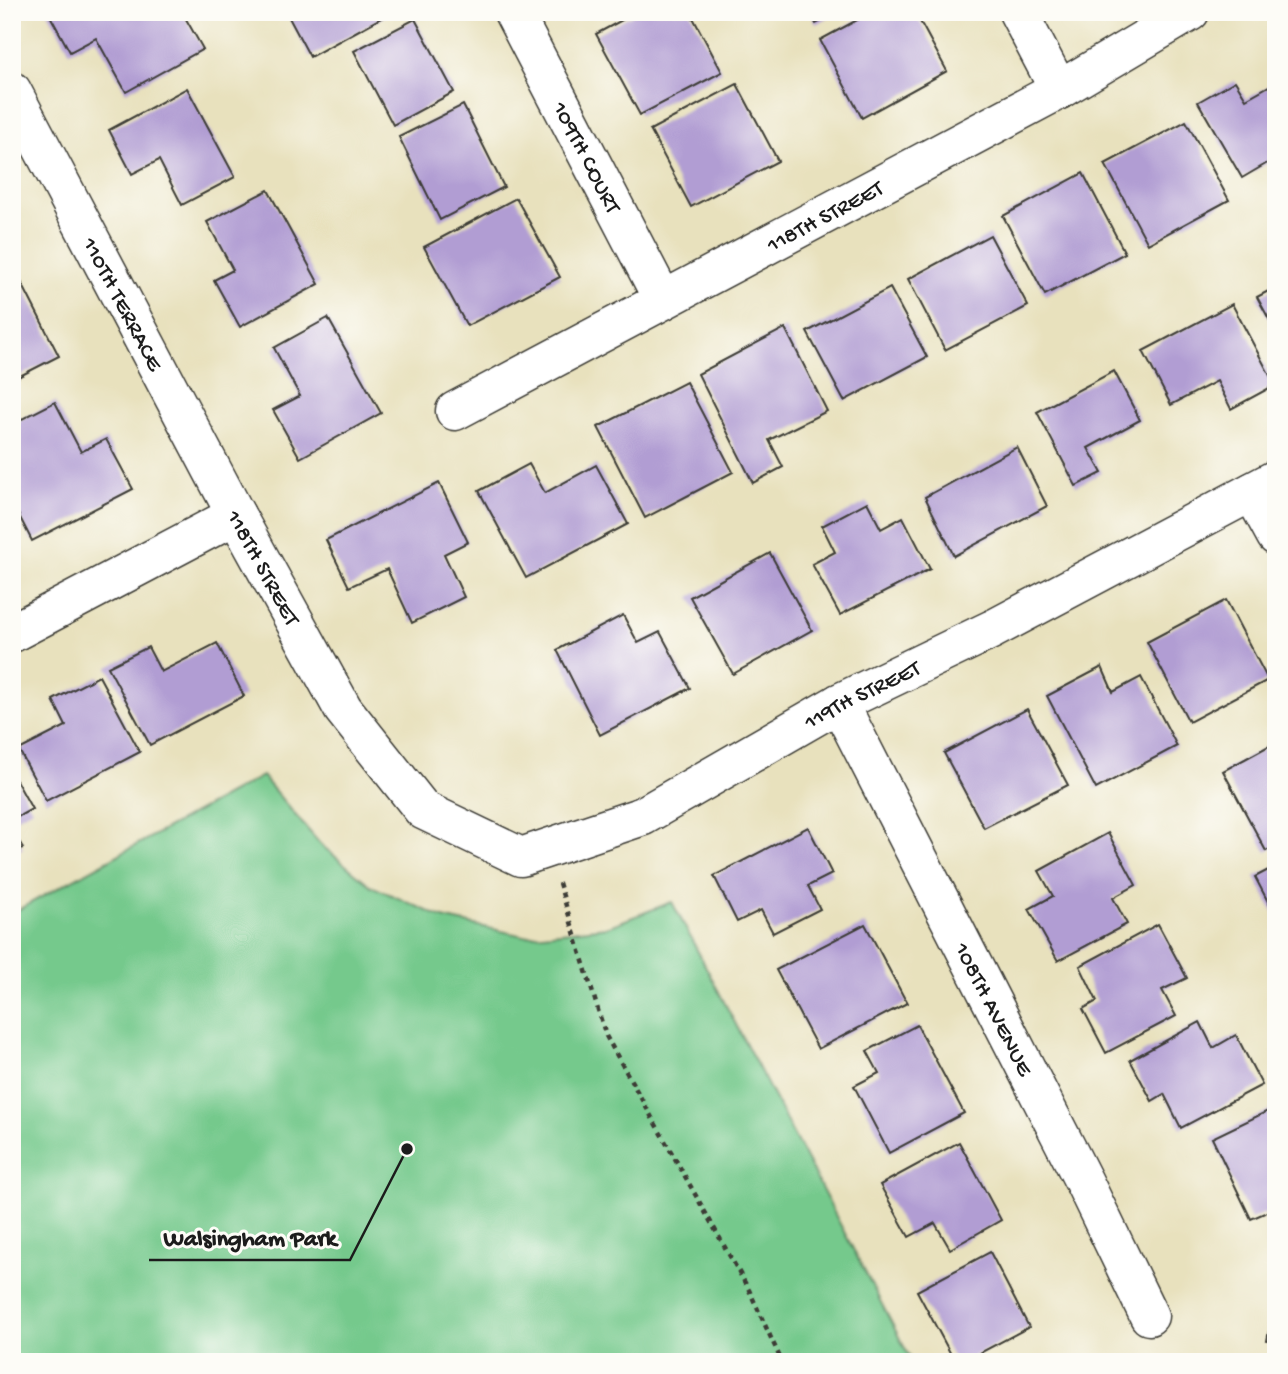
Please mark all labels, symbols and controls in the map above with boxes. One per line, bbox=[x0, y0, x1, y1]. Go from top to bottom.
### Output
street label: 109TH COURT bbox=[545, 97, 626, 219]
street label: 118TH STREET bbox=[762, 175, 890, 260]
street label: 110TH TERRACE bbox=[74, 233, 168, 378]
street label: 118TH STREET bbox=[218, 505, 305, 632]
street label: 119TH STREET bbox=[799, 655, 927, 738]
street label: 108TH AVENUE bbox=[946, 938, 1038, 1082]
callout: Walsingham Park bbox=[149, 1215, 350, 1260]
text: Walsingham Park bbox=[163, 1226, 340, 1255]

